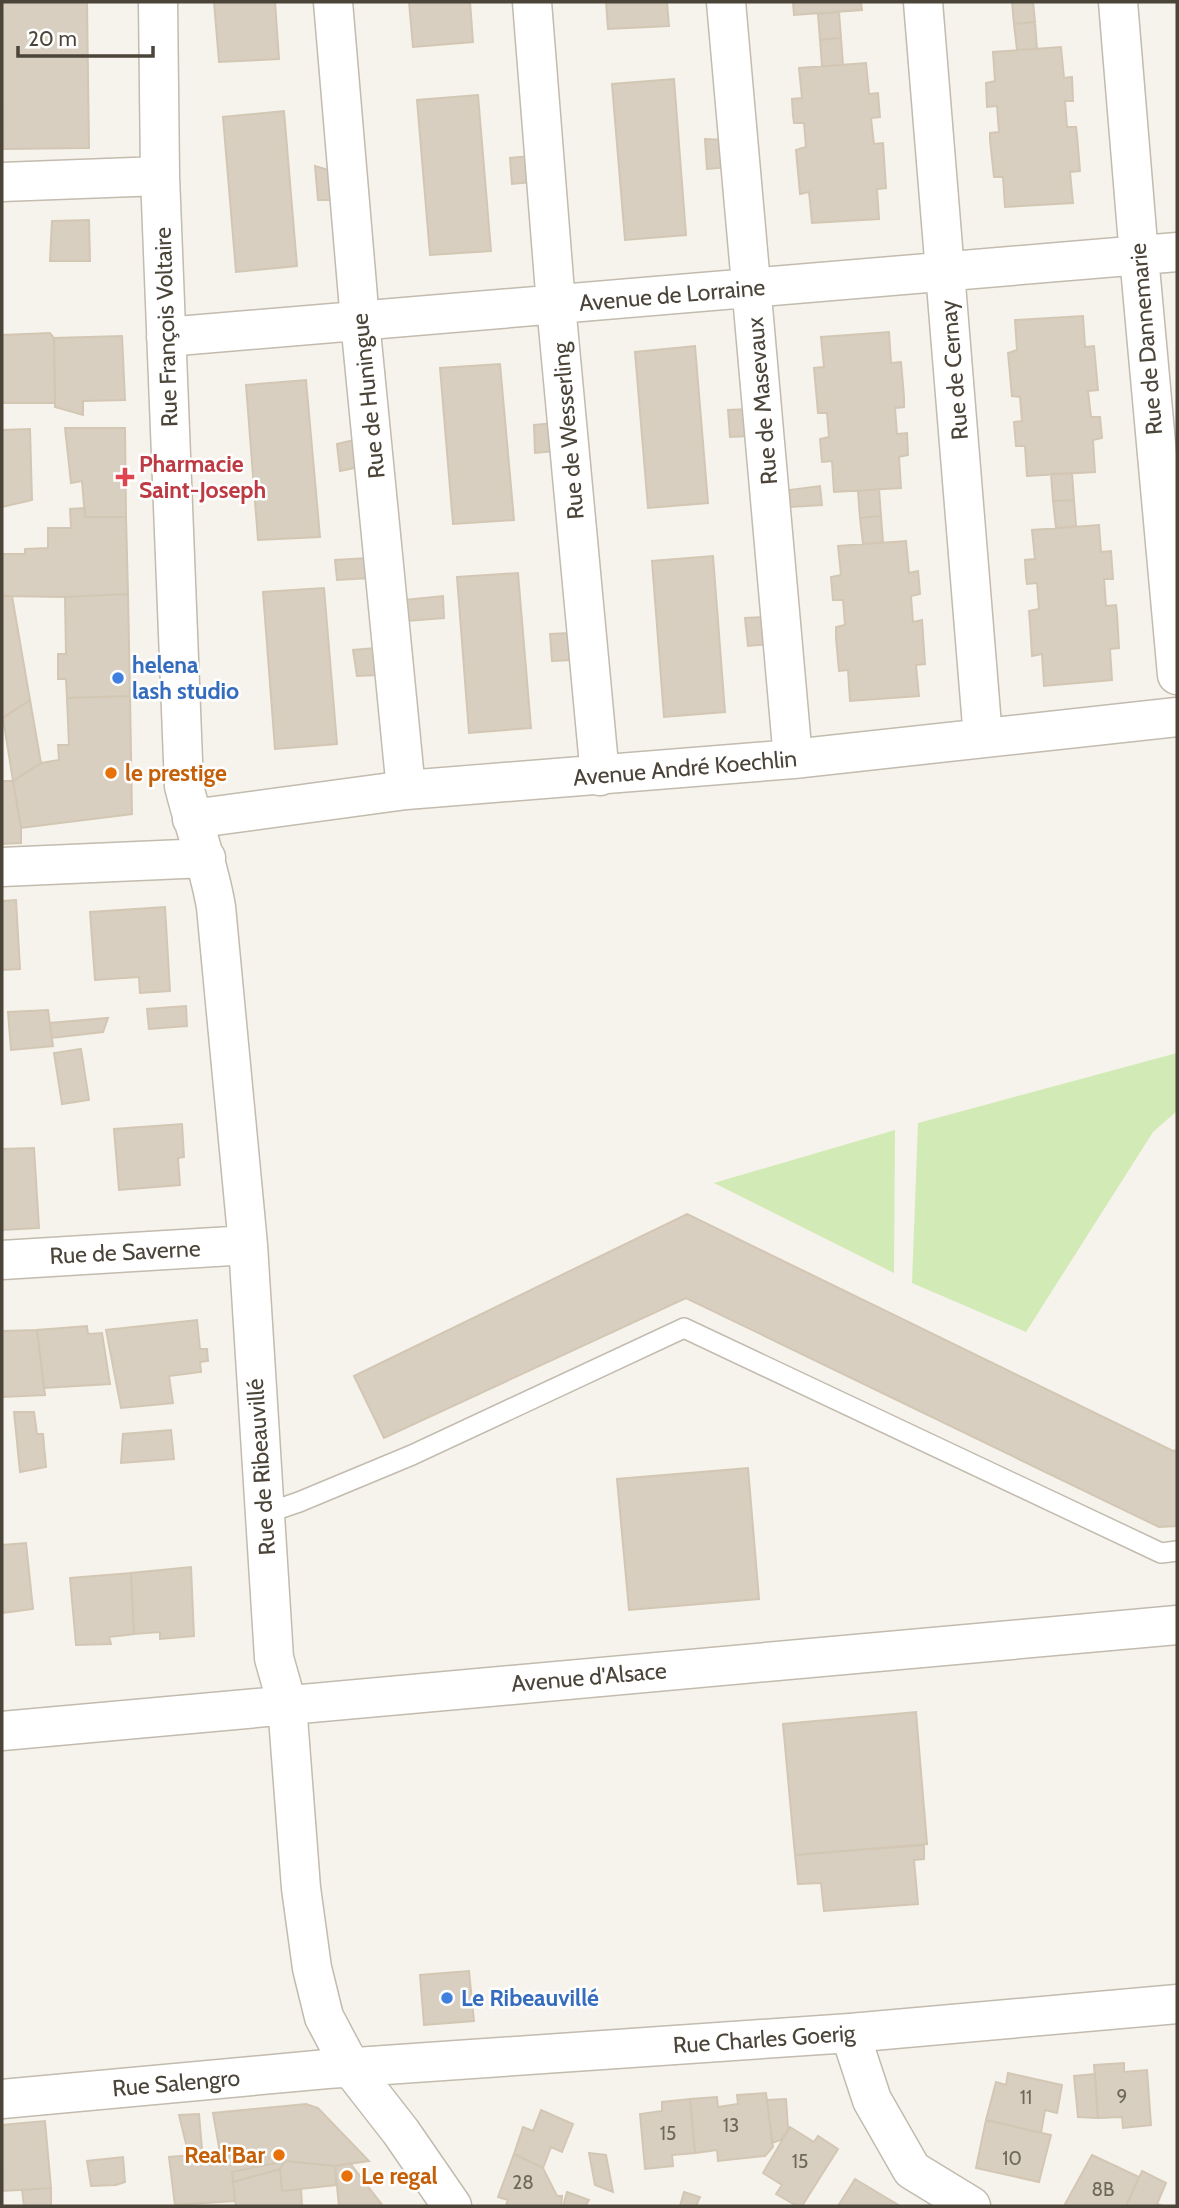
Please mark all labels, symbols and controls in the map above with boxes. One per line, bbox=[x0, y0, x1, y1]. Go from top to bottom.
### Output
scale bar bbox=[18, 14, 152, 58]
text: 20 m bbox=[28, 26, 77, 51]
street label: Rue François Voltaire bbox=[149, 226, 183, 427]
street label: Rue de Dannemarie bbox=[1124, 242, 1168, 436]
street label: Avenue de Lorraine bbox=[578, 273, 766, 317]
street label: Rue de Cernay bbox=[934, 299, 974, 441]
street label: Rue de Huningue bbox=[345, 312, 391, 480]
street label: Rue de Masevaux bbox=[741, 316, 783, 486]
street label: Rue de Wesserling bbox=[546, 341, 590, 521]
place label: Pharmacie Saint-Joseph bbox=[139, 450, 266, 504]
marker: Pharmacie Saint-Joseph bbox=[117, 469, 133, 485]
place label: helena lash studio bbox=[132, 651, 239, 705]
marker: helena lash studio bbox=[110, 670, 126, 686]
street label: Avenue André Koechlin bbox=[572, 744, 798, 792]
place label: le prestige bbox=[125, 759, 227, 787]
marker: le prestige bbox=[103, 765, 119, 781]
street label: Rue de Saverne bbox=[49, 1234, 201, 1270]
street label: Rue de Ribeauvillé bbox=[241, 1377, 281, 1556]
street label: Avenue d'Alsace bbox=[510, 1656, 668, 1698]
place label: Le Ribeauvillé bbox=[461, 1984, 599, 2012]
marker: Le Ribeauvillé bbox=[439, 1990, 455, 2006]
street label: Rue Charles Goerig bbox=[672, 2019, 857, 2059]
street label: Rue Salengro bbox=[111, 2063, 241, 2103]
house number: 9 bbox=[1117, 2085, 1127, 2108]
house number: 11 bbox=[1020, 2086, 1032, 2109]
house number: 13 bbox=[723, 2114, 739, 2137]
house number: 15 bbox=[660, 2122, 676, 2145]
place label: Real'Bar bbox=[184, 2141, 265, 2169]
marker: Real'Bar bbox=[271, 2147, 287, 2163]
house number: 10 bbox=[1002, 2147, 1022, 2170]
house number: 15 bbox=[792, 2150, 808, 2173]
place label: Le regal bbox=[361, 2162, 438, 2190]
marker: Le regal bbox=[339, 2168, 355, 2184]
house number: 28 bbox=[512, 2171, 534, 2194]
house number: 8B bbox=[1092, 2178, 1114, 2201]

